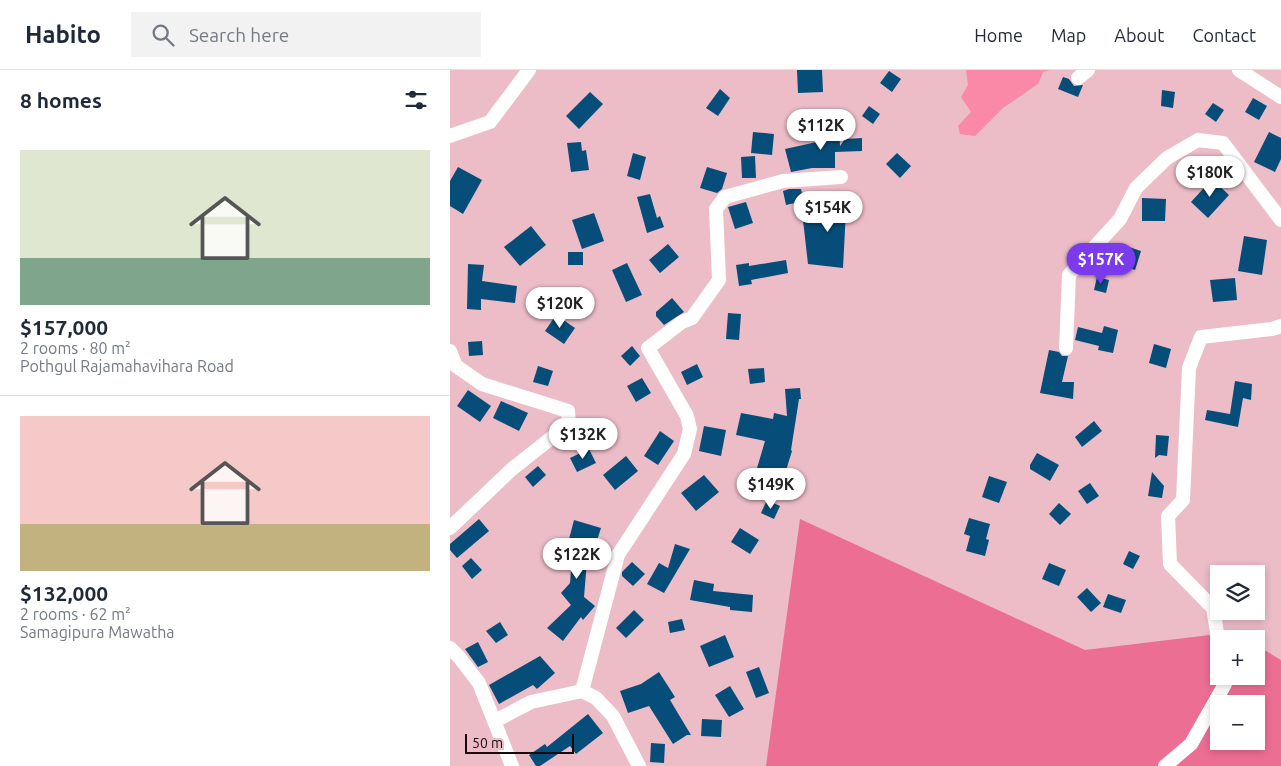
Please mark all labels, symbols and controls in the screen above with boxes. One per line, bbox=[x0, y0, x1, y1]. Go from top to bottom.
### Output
search box bbox=[131, 12, 481, 57]
text: Habito bbox=[25, 21, 101, 48]
icon: search bbox=[149, 21, 177, 49]
text: Search here bbox=[189, 24, 289, 46]
text: Home bbox=[974, 25, 1023, 45]
text: Map bbox=[1051, 25, 1086, 45]
text: About bbox=[1114, 25, 1164, 45]
text: Contact bbox=[1192, 25, 1256, 45]
icon: filters bbox=[402, 86, 430, 114]
text: 8 homes bbox=[20, 88, 102, 112]
pin: $112K bbox=[786, 108, 856, 151]
text: $112K bbox=[798, 116, 844, 134]
pin: $180K bbox=[1175, 156, 1245, 198]
text: $180K bbox=[1187, 163, 1233, 181]
icon: home bbox=[180, 183, 270, 273]
pin: $154K bbox=[793, 190, 863, 233]
text: $154K bbox=[805, 198, 851, 216]
pin: $157K bbox=[1066, 242, 1136, 285]
text: $157K bbox=[1078, 250, 1124, 268]
pin: $120K bbox=[525, 286, 595, 329]
text: $120K bbox=[537, 294, 583, 312]
text: $157,000 bbox=[20, 315, 108, 339]
text: 2 rooms · 80 m² bbox=[20, 339, 131, 357]
text: Pothgul Rajamahavihara Road bbox=[20, 357, 234, 375]
pin: $132K bbox=[548, 418, 618, 460]
text: $132K bbox=[560, 425, 606, 443]
icon: home bbox=[180, 448, 270, 538]
pin: $149K bbox=[736, 468, 806, 510]
text: $149K bbox=[748, 475, 794, 493]
pin: $122K bbox=[542, 538, 612, 580]
text: $122K bbox=[554, 545, 600, 563]
map controls bbox=[1210, 565, 1265, 750]
button: layers bbox=[1210, 565, 1265, 620]
text: $132,000 bbox=[20, 581, 108, 605]
text: 2 rooms · 62 m² bbox=[20, 605, 131, 623]
text: Samagipura Mawatha bbox=[20, 623, 175, 641]
button: + bbox=[1210, 630, 1265, 685]
button: − bbox=[1210, 695, 1265, 750]
scale bar bbox=[465, 731, 574, 754]
text: 50 m bbox=[472, 735, 503, 751]

